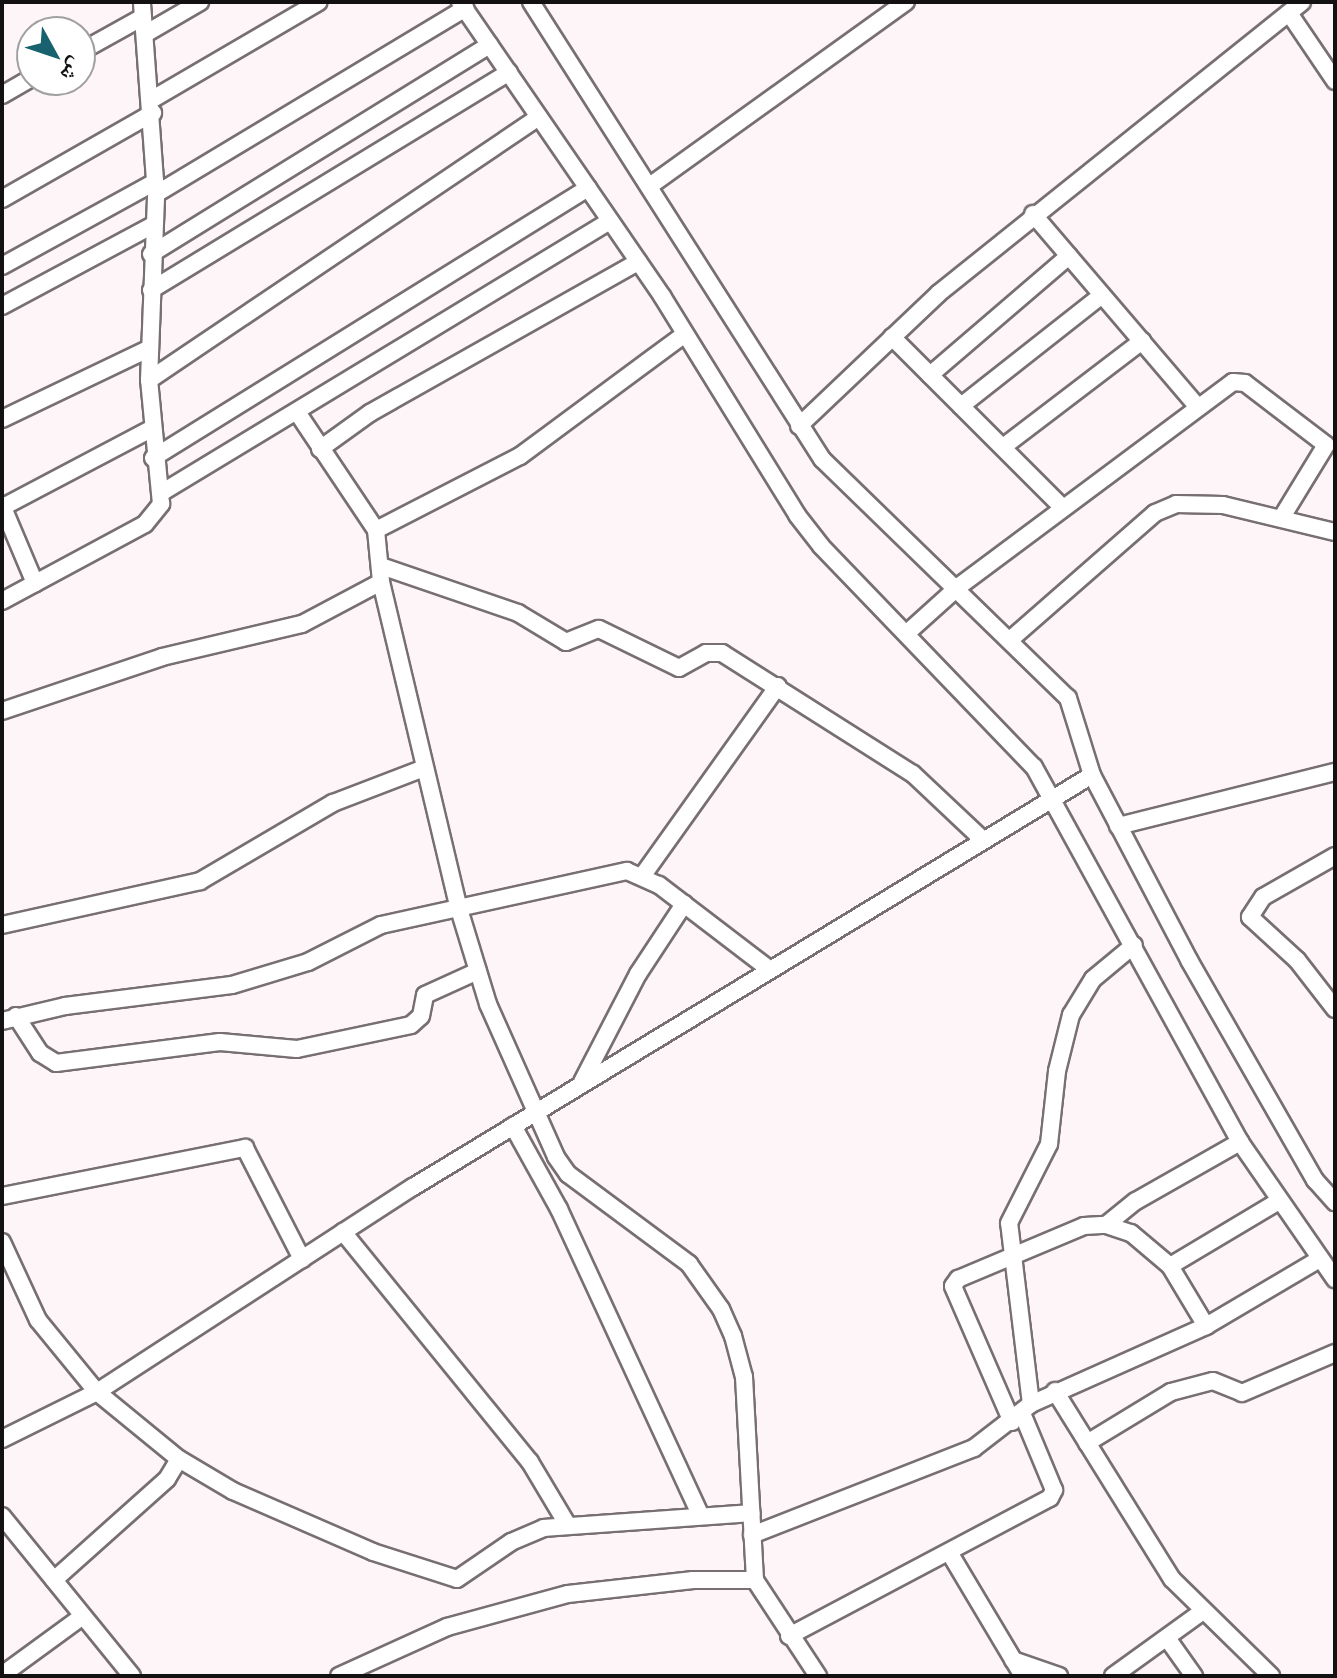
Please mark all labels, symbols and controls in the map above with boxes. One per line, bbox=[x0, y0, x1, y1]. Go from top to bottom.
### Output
north arrow bbox=[16, 16, 96, 96]
text: ش bbox=[55, 52, 91, 88]

